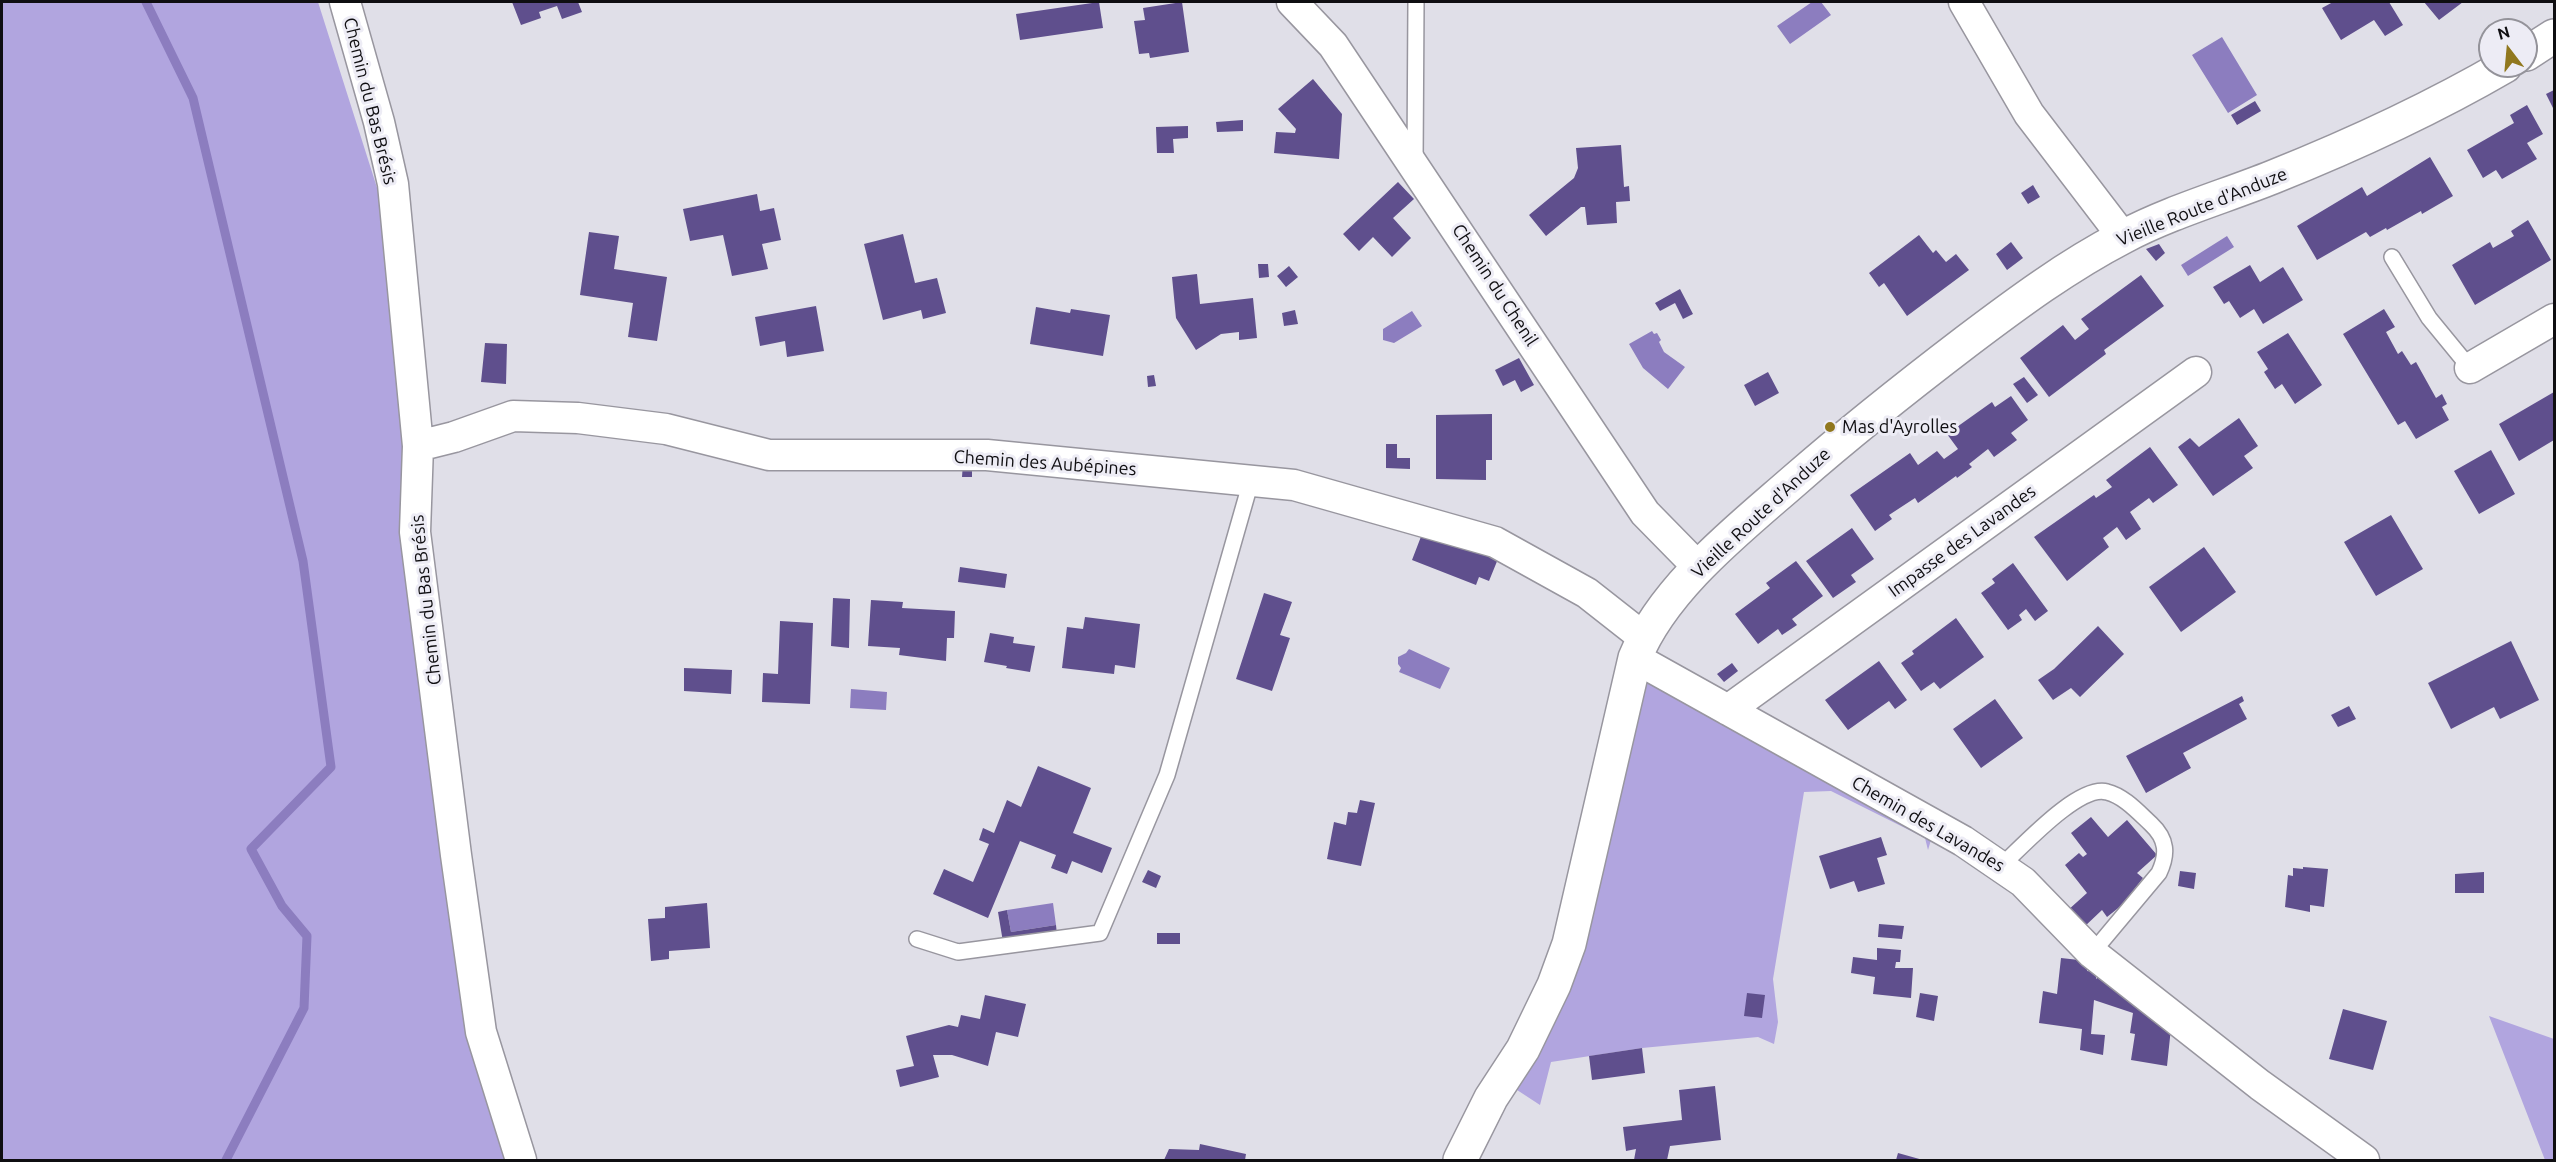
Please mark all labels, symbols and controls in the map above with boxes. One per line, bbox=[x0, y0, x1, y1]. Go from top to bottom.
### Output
street label: Chemin du Bas Brésis bbox=[339, 15, 401, 187]
north arrow bbox=[2478, 18, 2538, 78]
text: N bbox=[2495, 22, 2512, 43]
street label: Vieille Route d'Anduze bbox=[2114, 163, 2290, 251]
street label: Chemin du Chenil bbox=[1448, 220, 1542, 350]
place label: Mas d'Ayrolles bbox=[1842, 416, 1957, 438]
marker: Mas d'Ayrolles bbox=[1823, 420, 1837, 434]
street label: Vieille Route d'Anduze bbox=[1687, 443, 1835, 583]
street label: Chemin des Aubépines bbox=[953, 446, 1137, 480]
street label: Impasse des Lavandes bbox=[1884, 480, 2040, 602]
street label: Chemin du Bas Brésis bbox=[406, 514, 446, 686]
street label: Chemin des Lavandes bbox=[1848, 771, 2008, 877]

